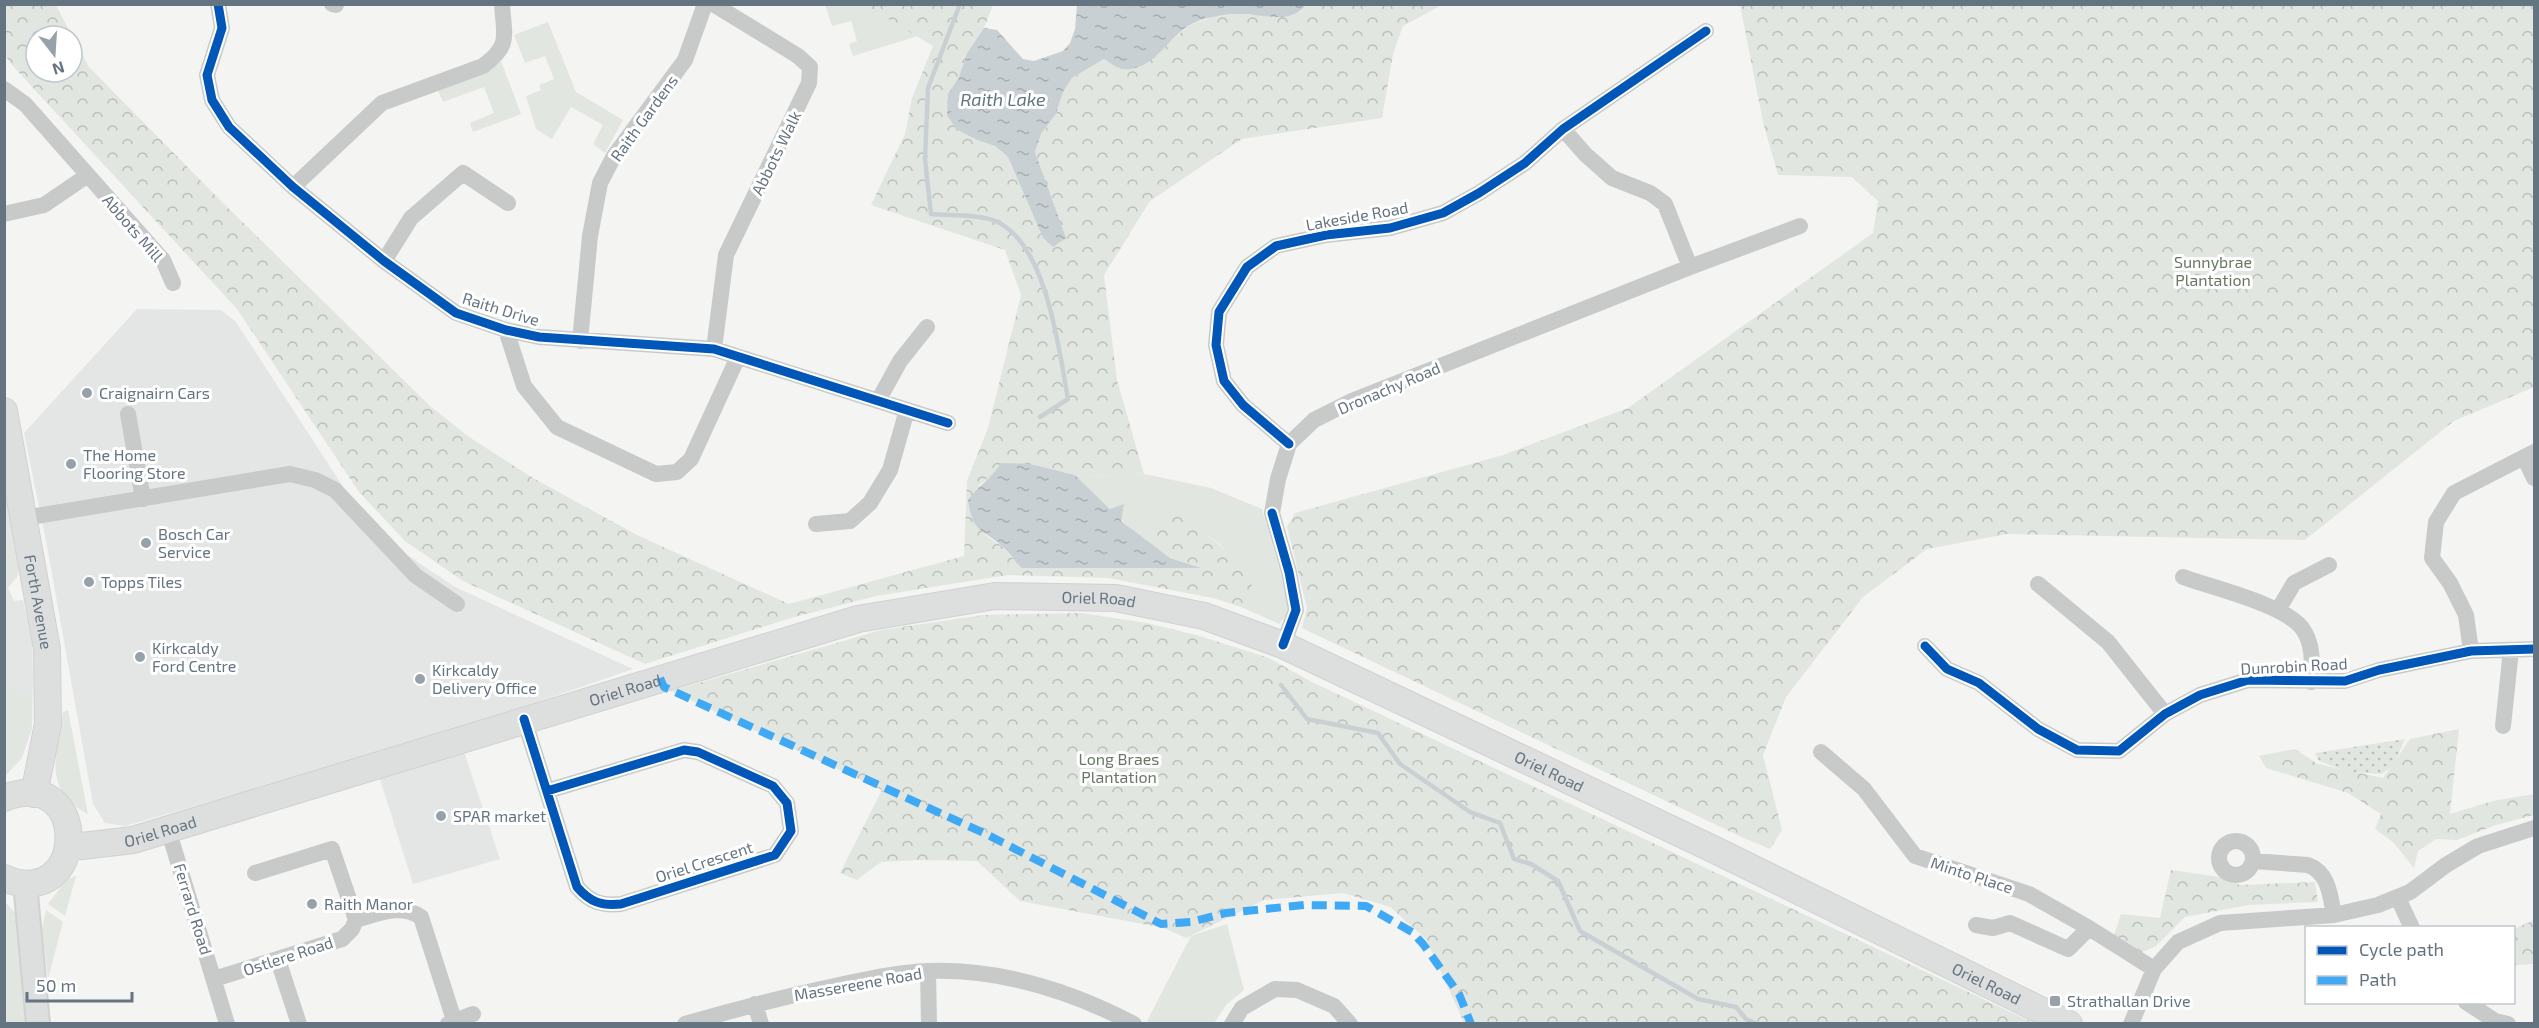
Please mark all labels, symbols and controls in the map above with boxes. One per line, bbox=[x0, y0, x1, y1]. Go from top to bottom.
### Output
north arrow bbox=[24, 24, 84, 84]
text: N bbox=[50, 58, 67, 80]
street label: Raith Gardens bbox=[606, 71, 681, 164]
water label: Raith Lake bbox=[960, 88, 1046, 110]
street label: Abbots Walk bbox=[747, 107, 804, 198]
street label: Abbots Mill bbox=[99, 190, 168, 265]
street label: Lakeside Road bbox=[1304, 197, 1410, 234]
park label: Sunnybrae Plantation bbox=[2174, 252, 2252, 289]
street label: Raith Drive bbox=[460, 288, 542, 329]
street label: Dronachy Road bbox=[1335, 357, 1443, 418]
place label: Craignairn Cars bbox=[99, 383, 210, 402]
marker: Craignairn Cars bbox=[80, 386, 94, 400]
place label: The Home Flooring Store bbox=[83, 445, 186, 482]
marker: The Home Flooring Store bbox=[64, 457, 78, 471]
place label: Bosch Car Service bbox=[158, 524, 231, 561]
marker: Bosch Car Service bbox=[139, 536, 153, 550]
street label: Forth Avenue bbox=[21, 553, 57, 651]
place label: Topps Tiles bbox=[101, 572, 182, 591]
marker: Topps Tiles bbox=[82, 575, 96, 589]
street label: Oriel Road bbox=[1061, 587, 1138, 611]
place label: Kirkcaldy Ford Centre bbox=[152, 638, 236, 675]
marker: Kirkcaldy Ford Centre bbox=[133, 650, 147, 664]
street label: Dunrobin Road bbox=[2240, 653, 2348, 678]
place label: Kirkcaldy Delivery Office bbox=[432, 660, 537, 697]
street label: Oriel Road bbox=[587, 670, 664, 709]
marker: Kirkcaldy Delivery Office bbox=[413, 672, 427, 686]
street label: Oriel Road bbox=[1512, 746, 1587, 795]
park label: Long Braes Plantation bbox=[1079, 749, 1159, 786]
place label: SPAR market bbox=[453, 806, 546, 825]
marker: SPAR market bbox=[434, 809, 448, 823]
street label: Oriel Road bbox=[123, 811, 199, 850]
street label: Oriel Crescent bbox=[653, 837, 755, 886]
street label: Minto Place bbox=[1929, 852, 2016, 897]
street label: Ferrard Road bbox=[171, 861, 216, 957]
place label: Raith Manor bbox=[324, 894, 414, 913]
marker: Raith Manor bbox=[305, 897, 319, 911]
legend bbox=[2305, 926, 2515, 1004]
street label: Ostlere Road bbox=[240, 932, 335, 979]
text: Cycle path bbox=[2359, 938, 2444, 960]
street label: Oriel Road bbox=[1949, 958, 2024, 1008]
street label: Massereene Road bbox=[793, 963, 923, 1004]
scale bar bbox=[27, 965, 132, 1003]
text: Path bbox=[2359, 968, 2397, 990]
text: 50 m bbox=[36, 974, 76, 996]
place label: Strathallan Drive bbox=[2067, 991, 2191, 1010]
marker: Strathallan Drive bbox=[2048, 994, 2062, 1008]

